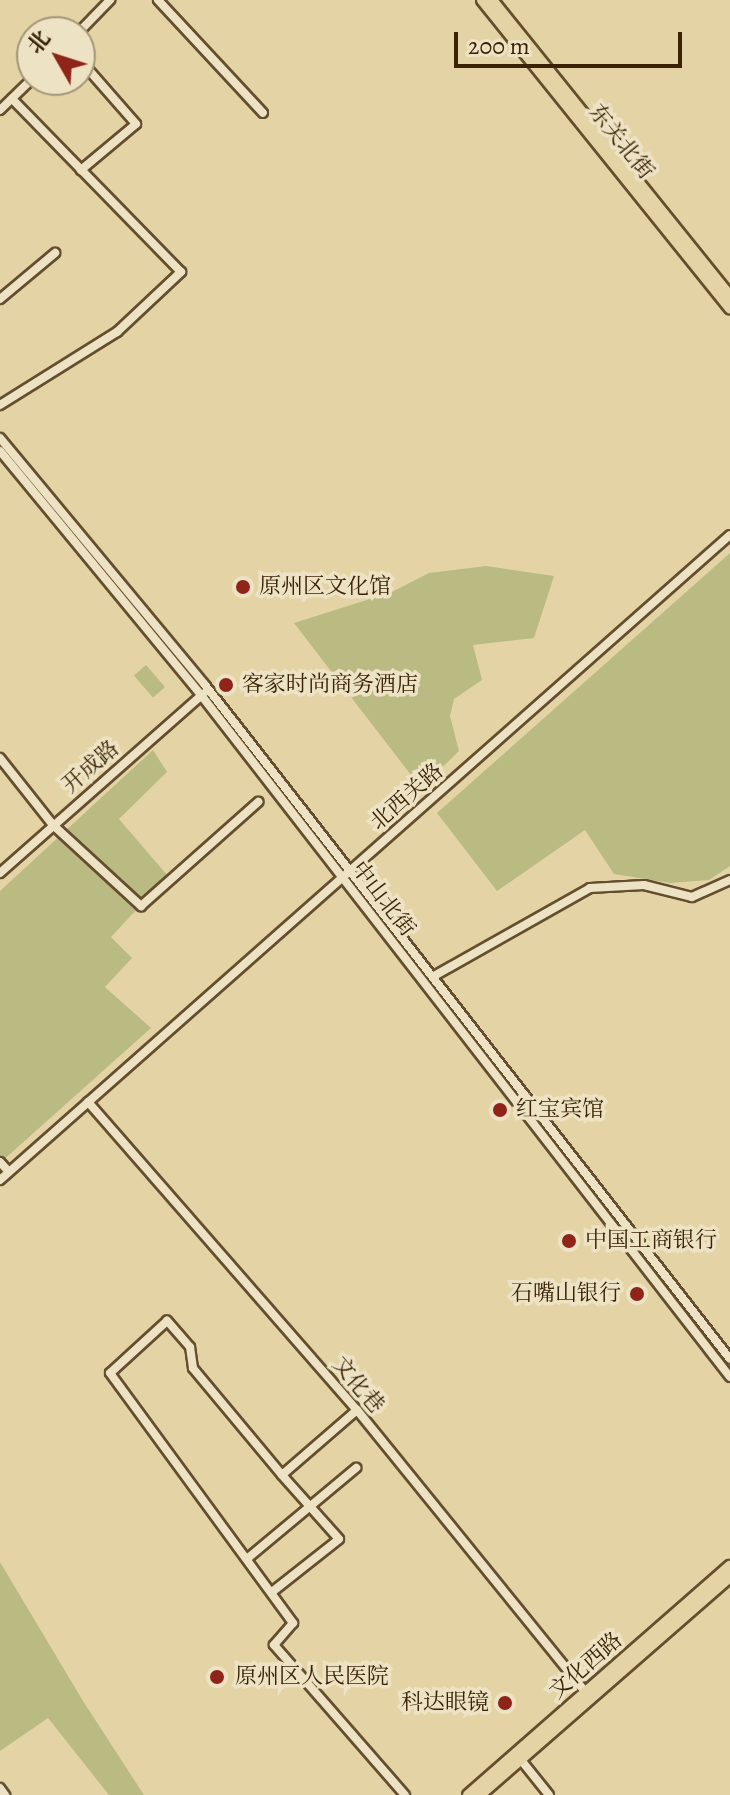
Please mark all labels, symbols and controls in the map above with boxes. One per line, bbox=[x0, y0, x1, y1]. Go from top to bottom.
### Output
north arrow bbox=[16, 16, 96, 96]
scale bar bbox=[458, 16, 686, 66]
text: 北 bbox=[20, 24, 57, 60]
text: 200 m bbox=[468, 30, 530, 62]
street label: 东关北街 bbox=[583, 99, 659, 185]
place label: 原州区文化馆 bbox=[259, 574, 391, 600]
marker: 原州区文化馆 bbox=[234, 578, 252, 596]
place label: 客家时尚商务酒店 bbox=[242, 672, 418, 698]
marker: 客家时尚商务酒店 bbox=[217, 676, 235, 694]
street label: 开成路 bbox=[57, 735, 125, 799]
street label: 北西关路 bbox=[365, 758, 449, 836]
street label: 中山北街 bbox=[346, 856, 420, 942]
place label: 红宝宾馆 bbox=[516, 1097, 604, 1123]
marker: 红宝宾馆 bbox=[491, 1101, 509, 1119]
place label: 中国工商银行 bbox=[585, 1228, 717, 1254]
marker: 中国工商银行 bbox=[560, 1232, 578, 1250]
place label: 石嘴山银行 bbox=[511, 1281, 621, 1307]
marker: 石嘴山银行 bbox=[628, 1285, 646, 1303]
street label: 文化巷 bbox=[326, 1351, 390, 1419]
street label: 文化西路 bbox=[544, 1627, 628, 1705]
place label: 原州区人民医院 bbox=[235, 1664, 389, 1690]
marker: 原州区人民医院 bbox=[206, 1666, 228, 1688]
place label: 科达眼镜 bbox=[401, 1690, 489, 1716]
marker: 科达眼镜 bbox=[496, 1694, 514, 1712]

